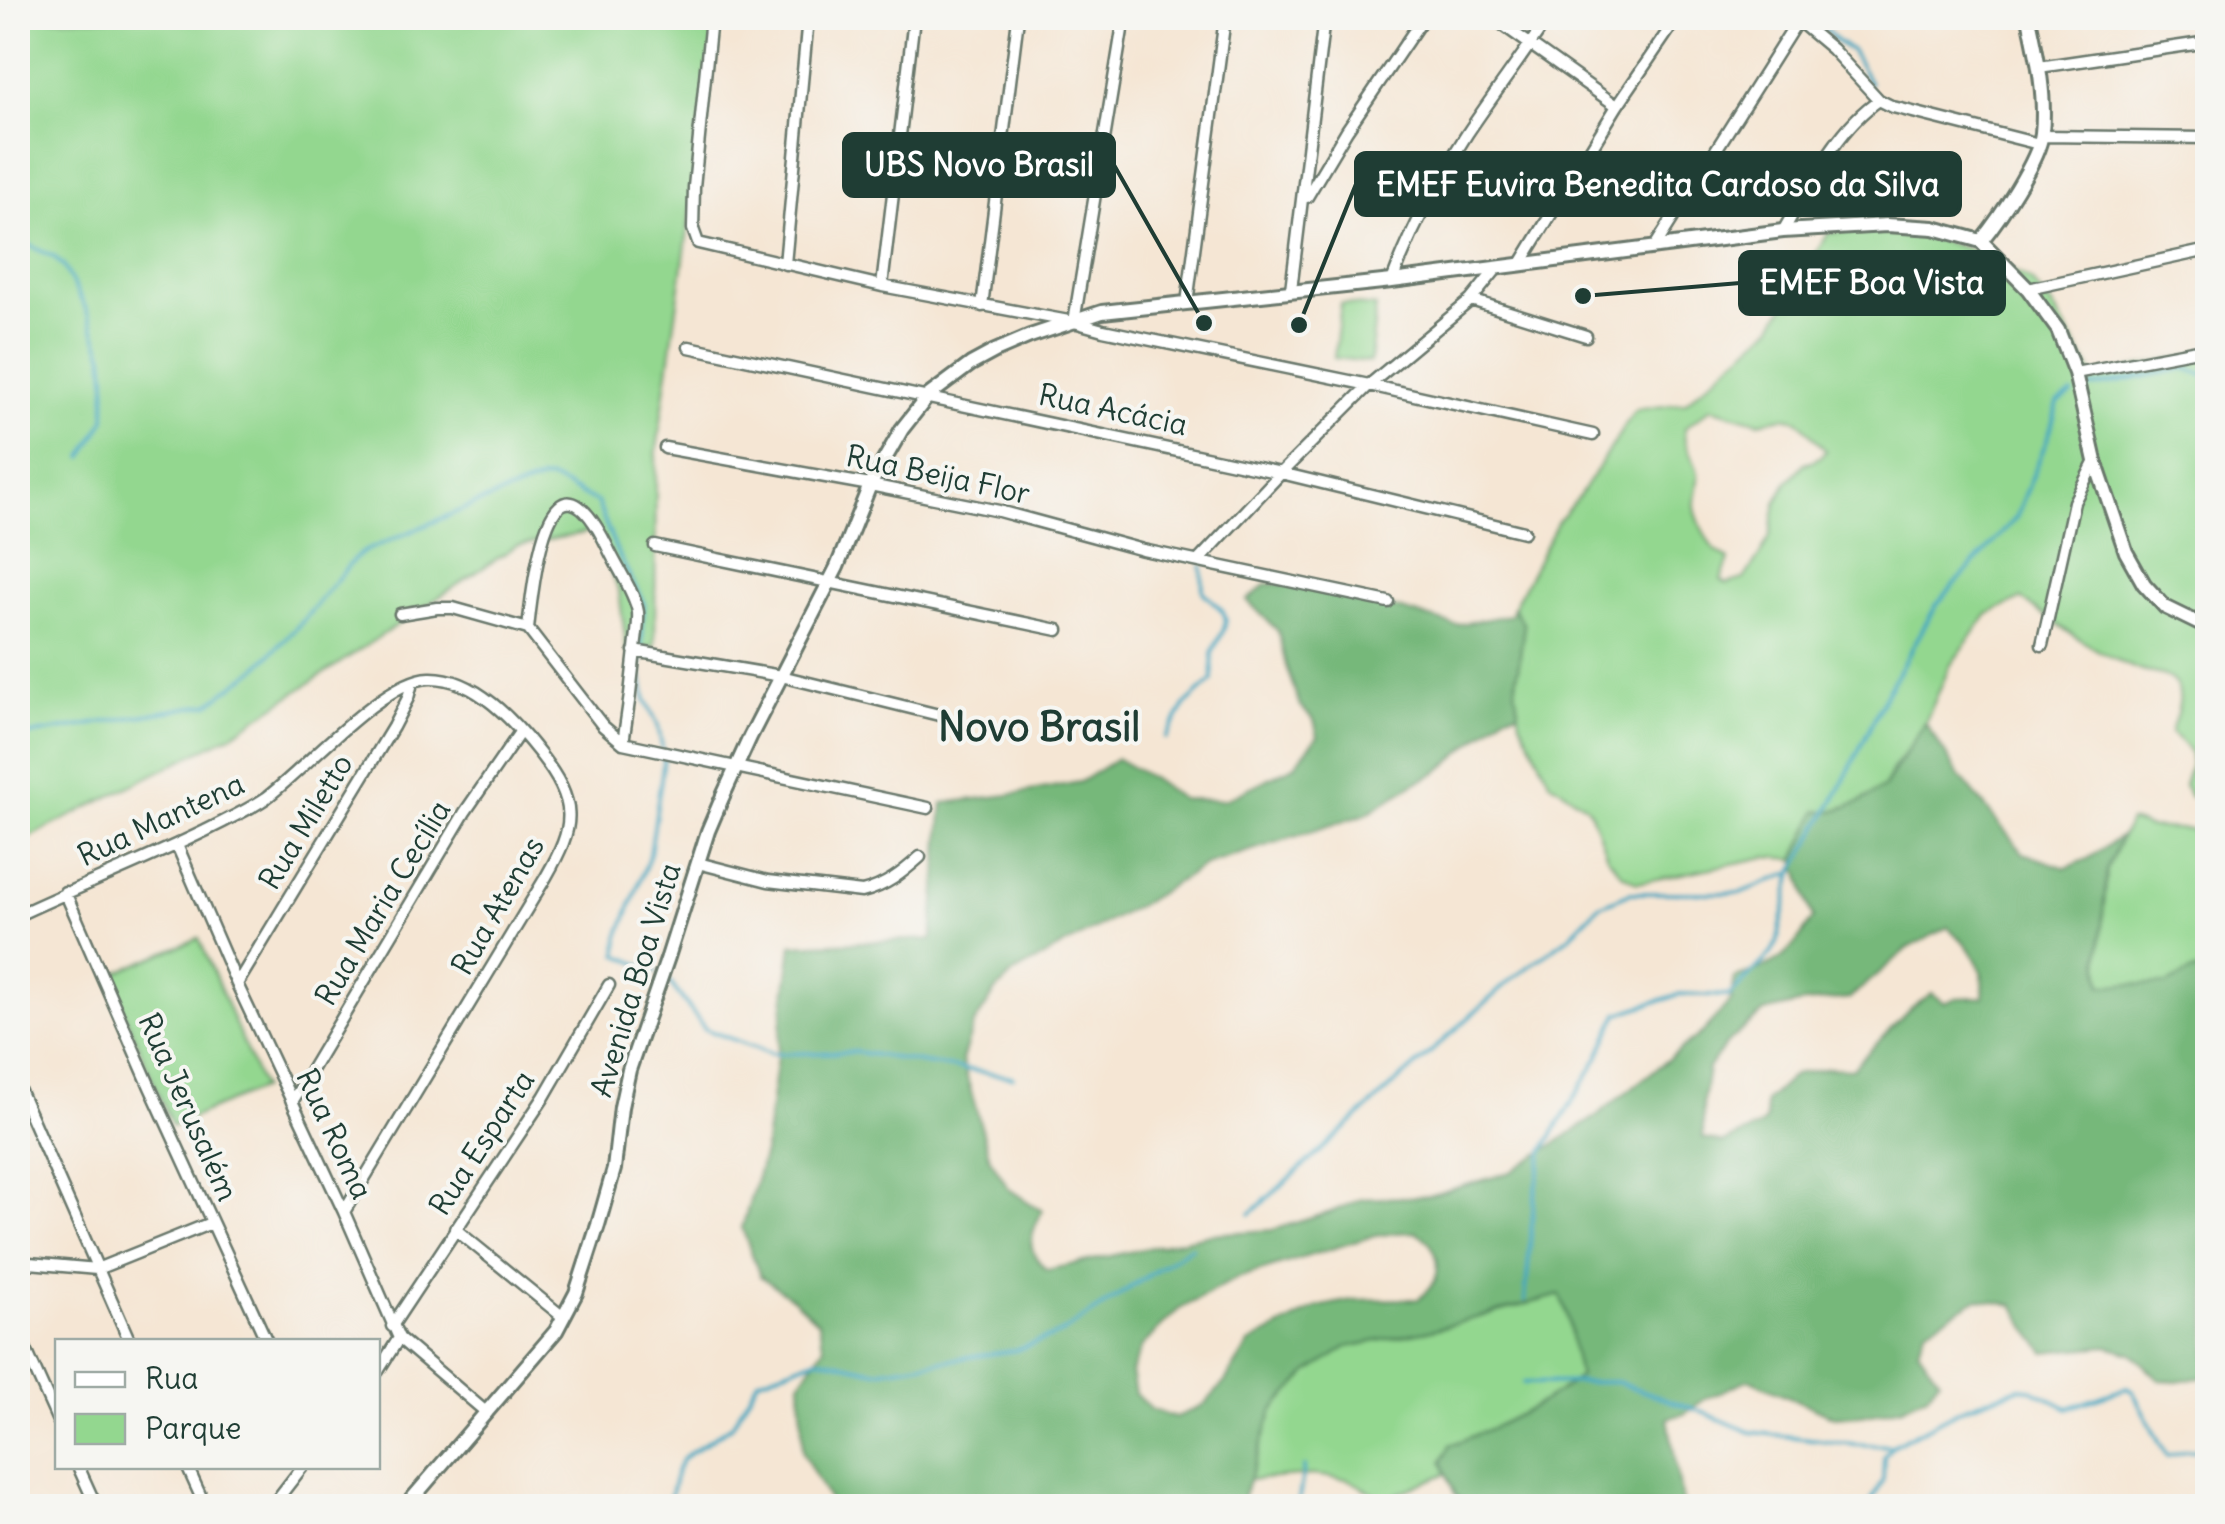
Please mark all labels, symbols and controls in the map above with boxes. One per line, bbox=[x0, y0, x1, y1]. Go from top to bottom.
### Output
callout: UBS Novo Brasil bbox=[844, 134, 1114, 196]
text: UBS Novo Brasil bbox=[864, 144, 1094, 185]
callout: EMEF Euvira Benedita Cardoso da Silva bbox=[1356, 153, 1960, 215]
text: EMEF Euvira Benedita Cardoso da Silva bbox=[1376, 164, 1940, 205]
callout: EMEF Boa Vista bbox=[1740, 252, 2004, 314]
text: EMEF Boa Vista bbox=[1760, 262, 1984, 303]
street label: Rua Acácia bbox=[1035, 375, 1191, 443]
street label: Rua Beija Flor bbox=[843, 436, 1034, 512]
district label: Novo Brasil bbox=[938, 702, 1140, 752]
street label: Rua Miletto bbox=[250, 747, 360, 896]
street label: Rua Mantena bbox=[71, 764, 250, 874]
street label: Rua Maria Cecília bbox=[306, 793, 458, 1012]
street label: Rua Atenas bbox=[442, 829, 552, 982]
street label: Avenida Boa Vista bbox=[581, 858, 689, 1101]
street label: Rua Jerusalém bbox=[131, 1007, 247, 1206]
street label: Rua Roma bbox=[288, 1062, 382, 1205]
street label: Rua Esparta bbox=[420, 1063, 542, 1222]
legend bbox=[55, 1339, 380, 1469]
text: Rua bbox=[145, 1359, 198, 1397]
text: Parque bbox=[145, 1409, 241, 1447]

